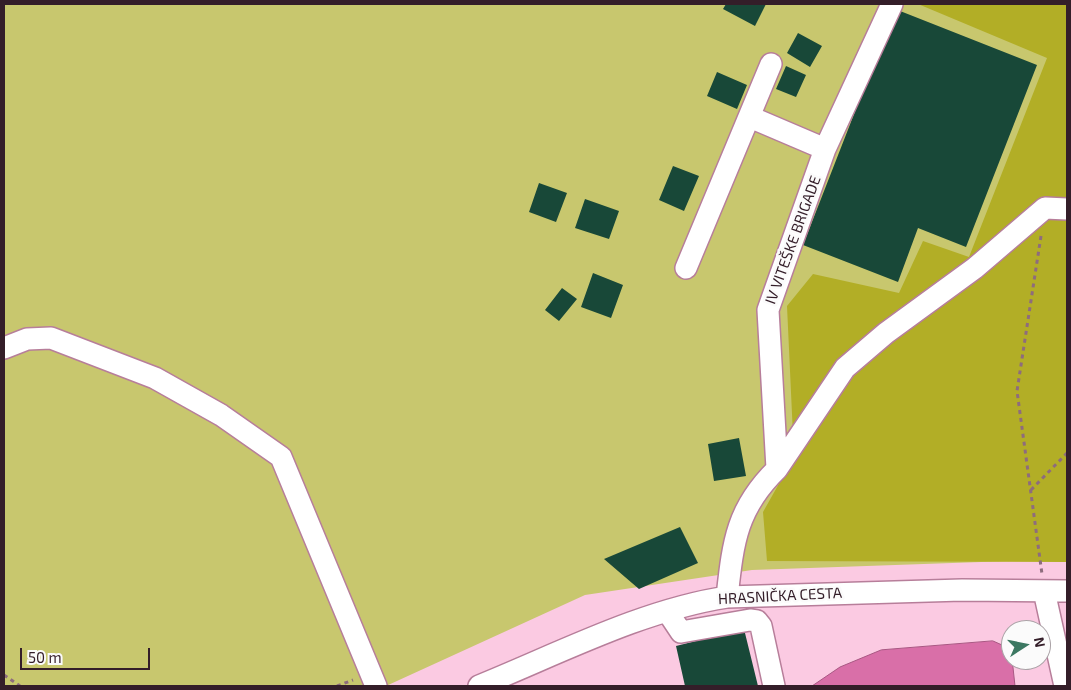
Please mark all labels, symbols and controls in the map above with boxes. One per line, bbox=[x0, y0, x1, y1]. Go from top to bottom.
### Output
street label: IV VITEŠKE BRIGADE bbox=[761, 173, 825, 307]
street label: HRASNIČKA CESTA bbox=[718, 584, 842, 608]
north arrow bbox=[1001, 620, 1051, 670]
text: N bbox=[1031, 636, 1050, 649]
scale bar bbox=[22, 638, 152, 670]
text: 50 m bbox=[28, 648, 62, 666]

